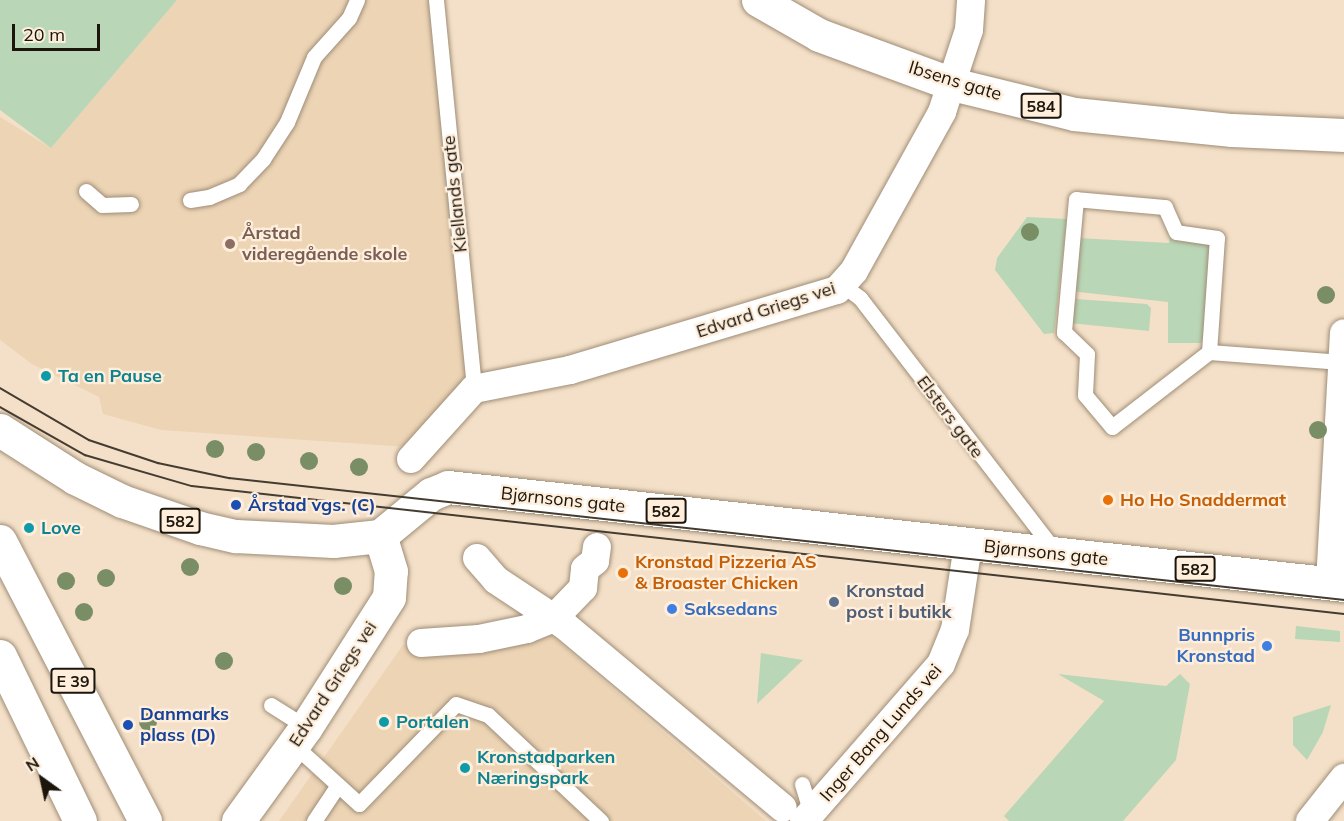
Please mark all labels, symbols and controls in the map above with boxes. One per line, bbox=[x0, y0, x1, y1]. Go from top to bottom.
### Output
scale bar bbox=[15, 12, 104, 50]
text: 20 m bbox=[23, 23, 65, 46]
street label: Ibsens gate bbox=[906, 57, 1004, 105]
road number: 584 bbox=[1020, 93, 1062, 119]
street label: Kiellands gate bbox=[438, 134, 472, 254]
place label: Årstad videregående skole bbox=[242, 223, 407, 266]
marker: Årstad videregående skole bbox=[223, 237, 237, 251]
street label: Edvard Griegs vei bbox=[694, 277, 838, 343]
place label: Ta en Pause bbox=[58, 365, 162, 387]
marker: Ta en Pause bbox=[39, 369, 53, 383]
street label: Elsters gate bbox=[912, 372, 988, 462]
street label: Bjørnsons gate bbox=[500, 483, 626, 517]
place label: Ho Ho Snaddermat bbox=[1120, 489, 1286, 511]
marker: Ho Ho Snaddermat bbox=[1101, 493, 1115, 507]
place label: Årstad vgs. (C) bbox=[248, 494, 376, 516]
marker: Årstad vgs. (C) bbox=[229, 498, 243, 512]
road number: 582 bbox=[645, 498, 687, 524]
road number: 582 bbox=[159, 508, 201, 534]
place label: Love bbox=[41, 517, 81, 539]
marker: Love bbox=[22, 521, 36, 535]
street label: Bjørnsons gate bbox=[983, 536, 1109, 570]
place label: Kronstad Pizzeria AS & Broaster Chicken bbox=[635, 552, 817, 594]
road number: 582 bbox=[1174, 556, 1216, 582]
marker: Kronstad Pizzeria AS & Broaster Chicken bbox=[616, 566, 630, 580]
place label: Kronstad post i butikk bbox=[846, 581, 951, 624]
marker: Kronstad post i butikk bbox=[827, 595, 841, 609]
place label: Saksedans bbox=[684, 598, 778, 620]
marker: Saksedans bbox=[665, 602, 679, 616]
street label: Edvard Griegs vei bbox=[284, 617, 382, 751]
place label: Bunnpris Kronstad bbox=[1177, 625, 1255, 668]
marker: Bunnpris Kronstad bbox=[1260, 639, 1274, 653]
street label: Inger Bang Lunds vei bbox=[816, 660, 946, 806]
road number: E 39 bbox=[49, 668, 97, 694]
place label: Danmarks plass (D) bbox=[140, 704, 229, 746]
place label: Portalen bbox=[396, 711, 469, 733]
marker: Portalen bbox=[377, 715, 391, 729]
marker: Danmarks plass (D) bbox=[121, 718, 135, 732]
place label: Kronstadparken Næringspark bbox=[477, 747, 615, 789]
north arrow bbox=[12, 749, 72, 809]
text: N bbox=[22, 752, 43, 776]
marker: Kronstadparken Næringspark bbox=[458, 761, 472, 775]

